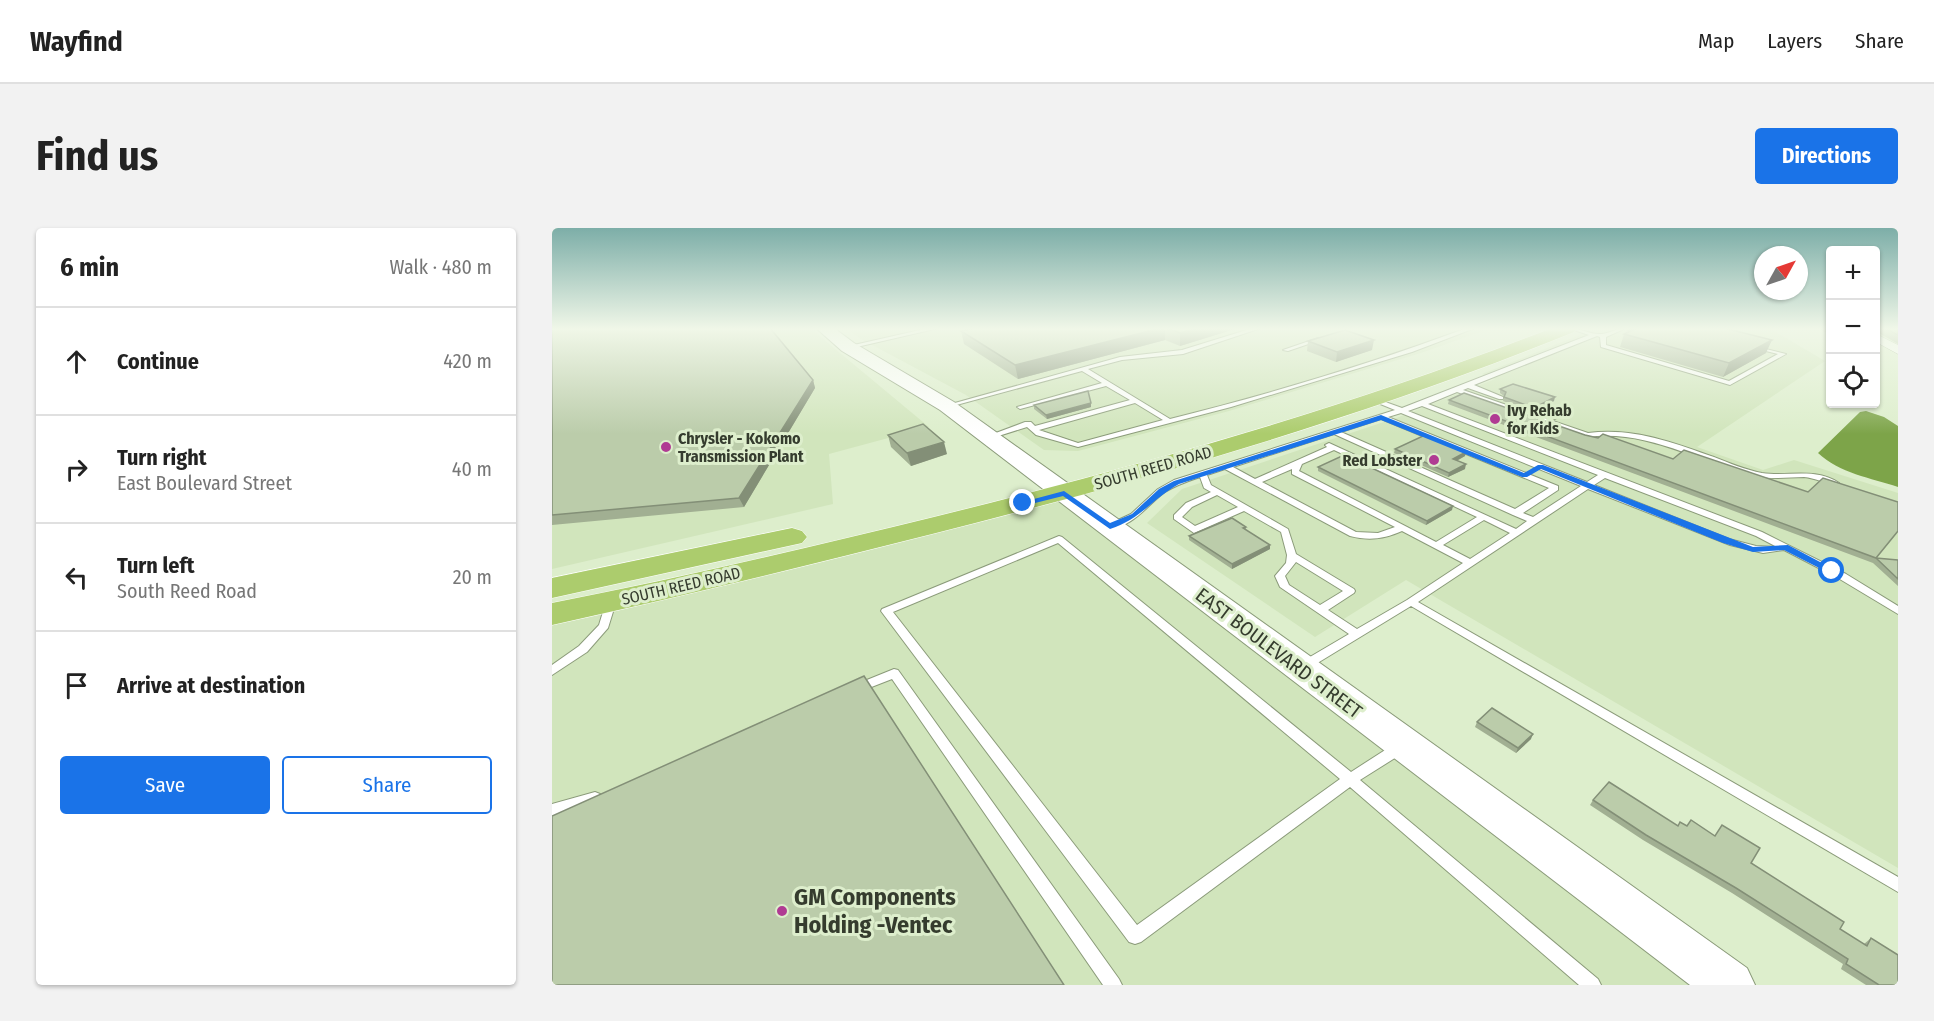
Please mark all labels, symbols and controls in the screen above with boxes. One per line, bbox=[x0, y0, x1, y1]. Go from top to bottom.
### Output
text: Wayfind bbox=[30, 25, 123, 58]
text: Map bbox=[1698, 28, 1734, 54]
text: Layers bbox=[1767, 28, 1822, 54]
text: Share bbox=[1855, 28, 1904, 54]
button: Directions bbox=[1755, 128, 1898, 184]
text: Find us bbox=[36, 131, 158, 181]
north arrow bbox=[1754, 246, 1808, 300]
map controls bbox=[1826, 246, 1880, 408]
button: + bbox=[1826, 246, 1880, 300]
text: 6 min bbox=[60, 252, 119, 283]
text: Walk · 480 m bbox=[390, 255, 492, 279]
button: − bbox=[1826, 300, 1880, 354]
icon: ahead bbox=[60, 345, 93, 378]
text: Continue bbox=[117, 348, 199, 375]
text: 420 m bbox=[443, 349, 492, 373]
button: locate bbox=[1826, 354, 1880, 408]
place label: Ivy Rehab for Kids bbox=[1507, 401, 1572, 438]
marker: Ivy Rehab for Kids bbox=[1488, 412, 1502, 426]
place label: Chrysler - Kokomo Transmission Plant bbox=[678, 429, 804, 466]
marker: Chrysler - Kokomo Transmission Plant bbox=[659, 440, 673, 454]
street label: SOUTH REED ROAD bbox=[1092, 442, 1214, 494]
text: Turn right bbox=[117, 444, 206, 471]
place label: Red Lobster bbox=[1342, 451, 1422, 470]
icon: right bbox=[60, 453, 93, 486]
marker: Red Lobster bbox=[1427, 453, 1441, 467]
text: 40 m bbox=[452, 457, 492, 481]
text: East Boulevard Street bbox=[117, 471, 292, 495]
route end bbox=[1009, 489, 1035, 515]
text: Turn left bbox=[117, 552, 195, 579]
route start bbox=[1818, 557, 1844, 583]
icon: left bbox=[60, 561, 93, 594]
street label: SOUTH REED ROAD bbox=[620, 563, 742, 609]
text: 20 m bbox=[453, 565, 492, 589]
text: South Reed Road bbox=[117, 579, 257, 603]
street label: EAST BOULEVARD STREET bbox=[1191, 583, 1368, 724]
icon: arrive bbox=[60, 669, 93, 702]
text: Arrive at destination bbox=[117, 672, 305, 699]
button: Save bbox=[60, 756, 270, 814]
button: Share bbox=[282, 756, 492, 814]
place label: GM Components Holding -Ventec bbox=[794, 883, 956, 939]
marker: GM Components Holding -Ventec bbox=[775, 904, 789, 918]

